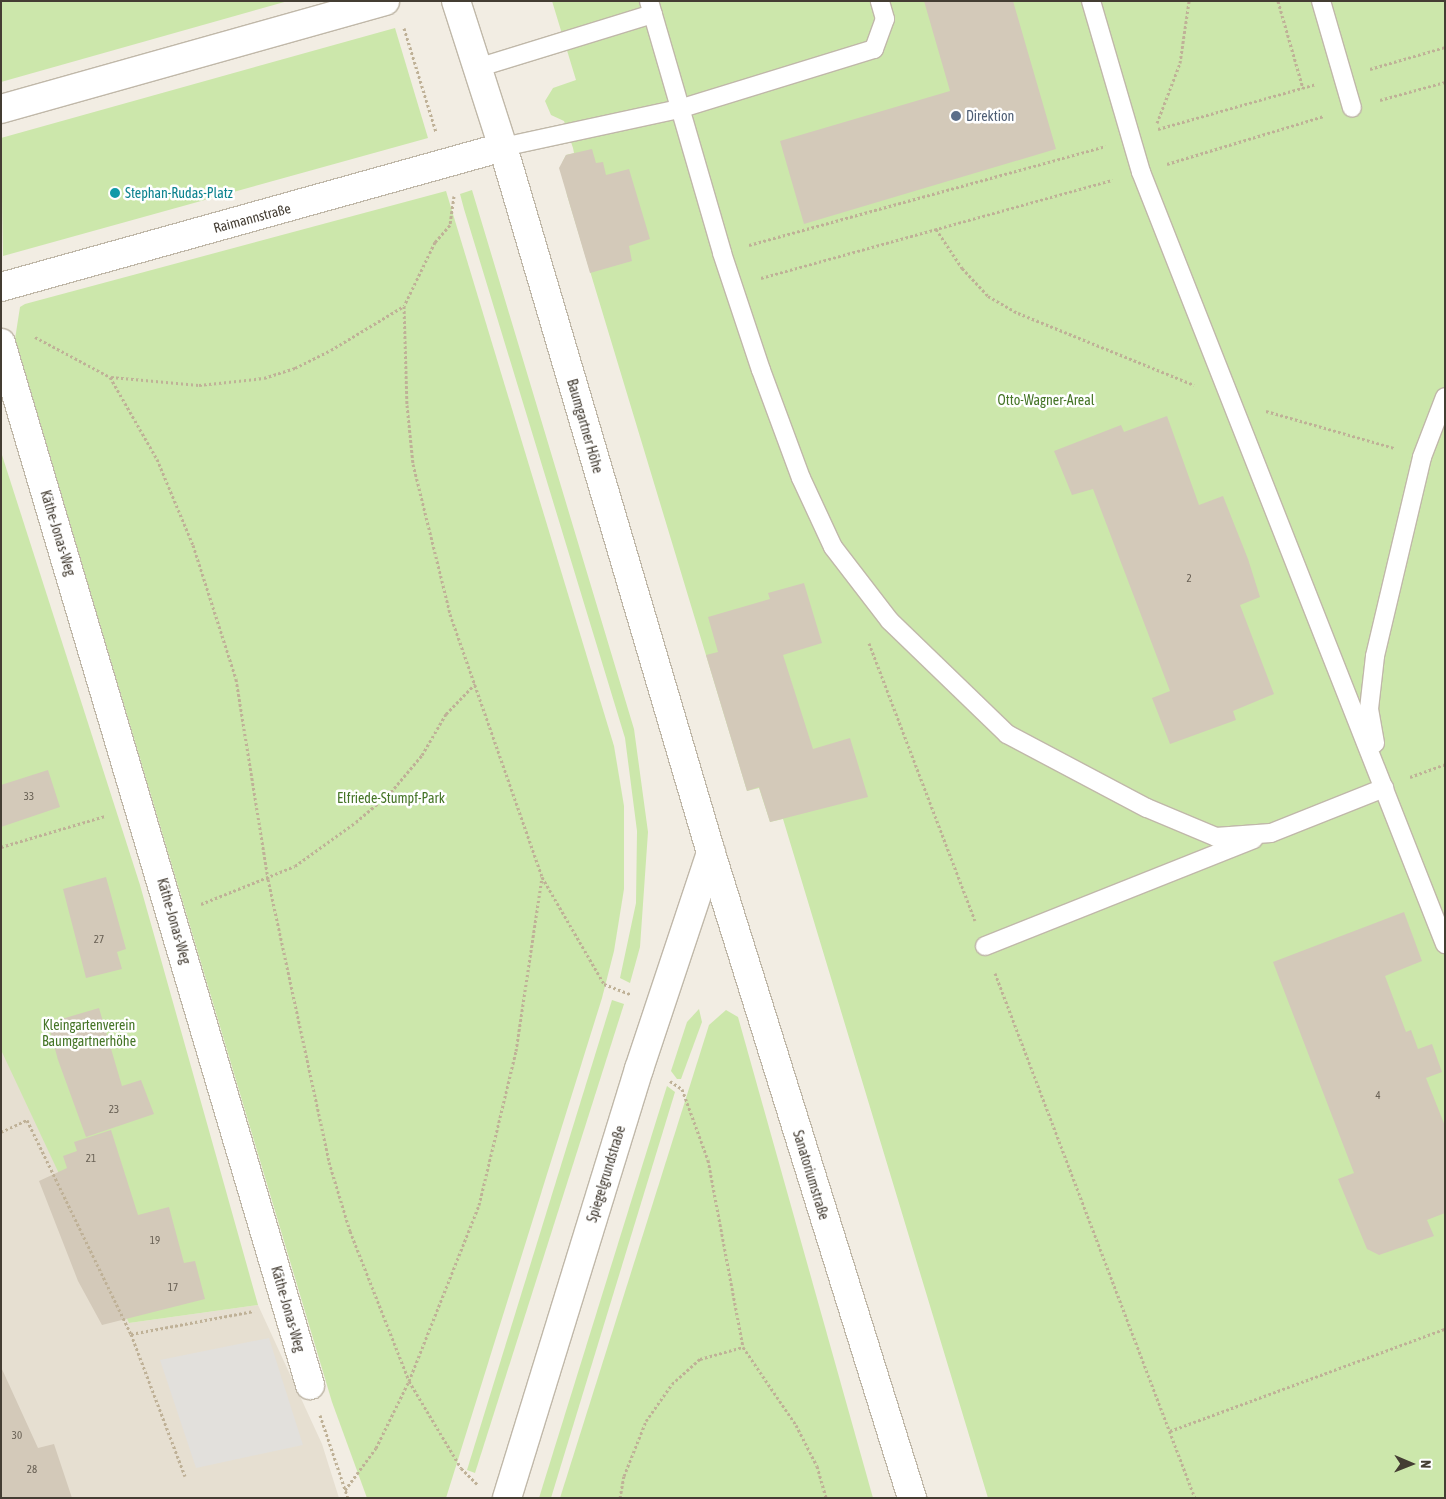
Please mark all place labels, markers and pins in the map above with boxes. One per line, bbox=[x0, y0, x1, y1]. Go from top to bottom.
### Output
place label: Direktion bbox=[966, 108, 1014, 124]
marker: Direktion bbox=[950, 110, 962, 122]
place label: Stephan-Rudas-Platz bbox=[125, 185, 233, 201]
marker: Stephan-Rudas-Platz bbox=[109, 187, 121, 199]

